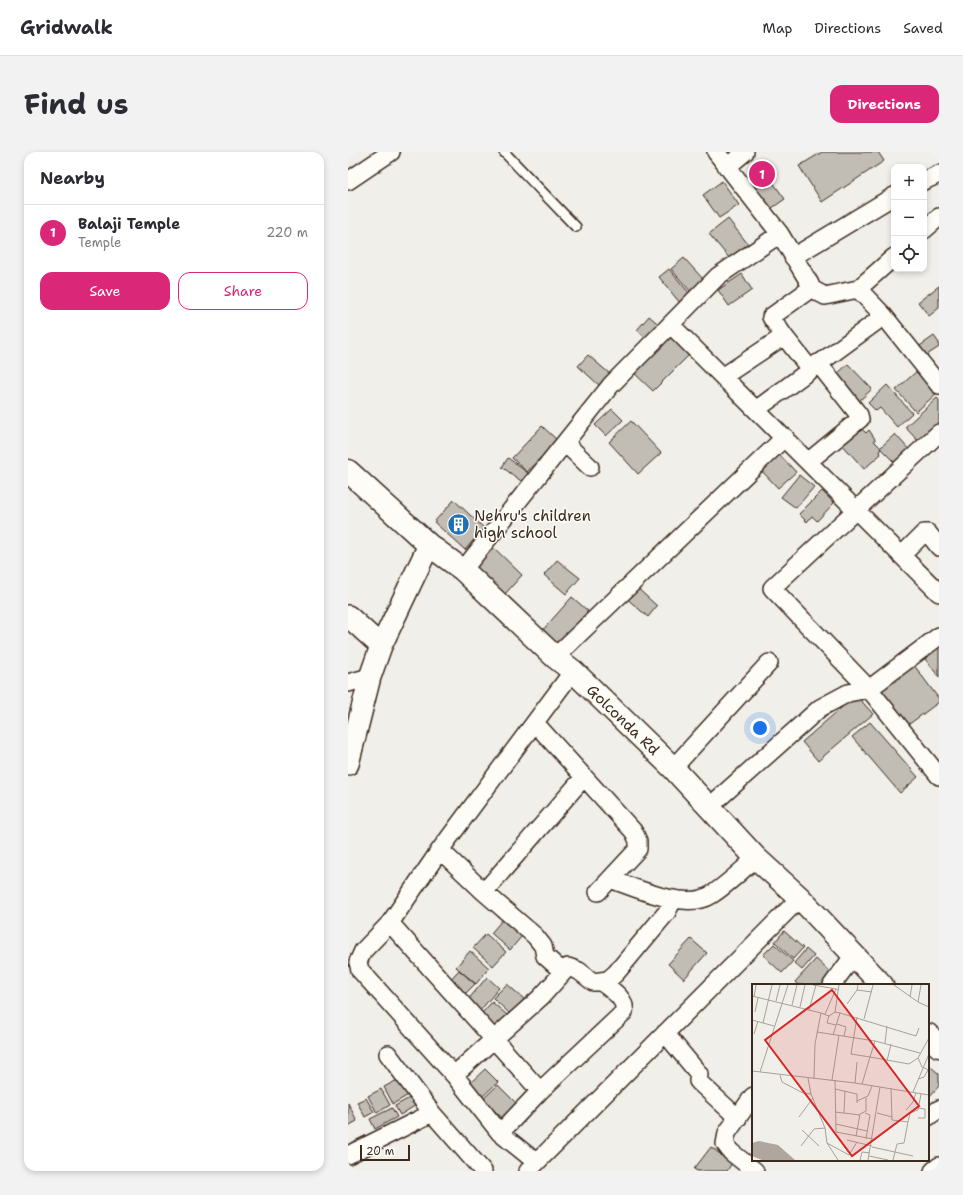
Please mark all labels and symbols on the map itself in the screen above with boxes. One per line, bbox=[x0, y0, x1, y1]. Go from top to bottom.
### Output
pin: 1 bbox=[749, 159, 775, 189]
place label: Nehru's children high school bbox=[474, 506, 591, 543]
building icon: Nehru's children high school bbox=[446, 512, 472, 538]
street label: Golconda Rd bbox=[582, 680, 664, 760]
your location bbox=[750, 718, 770, 738]
inset map bbox=[752, 984, 929, 1161]
scale bar bbox=[360, 1143, 410, 1162]

